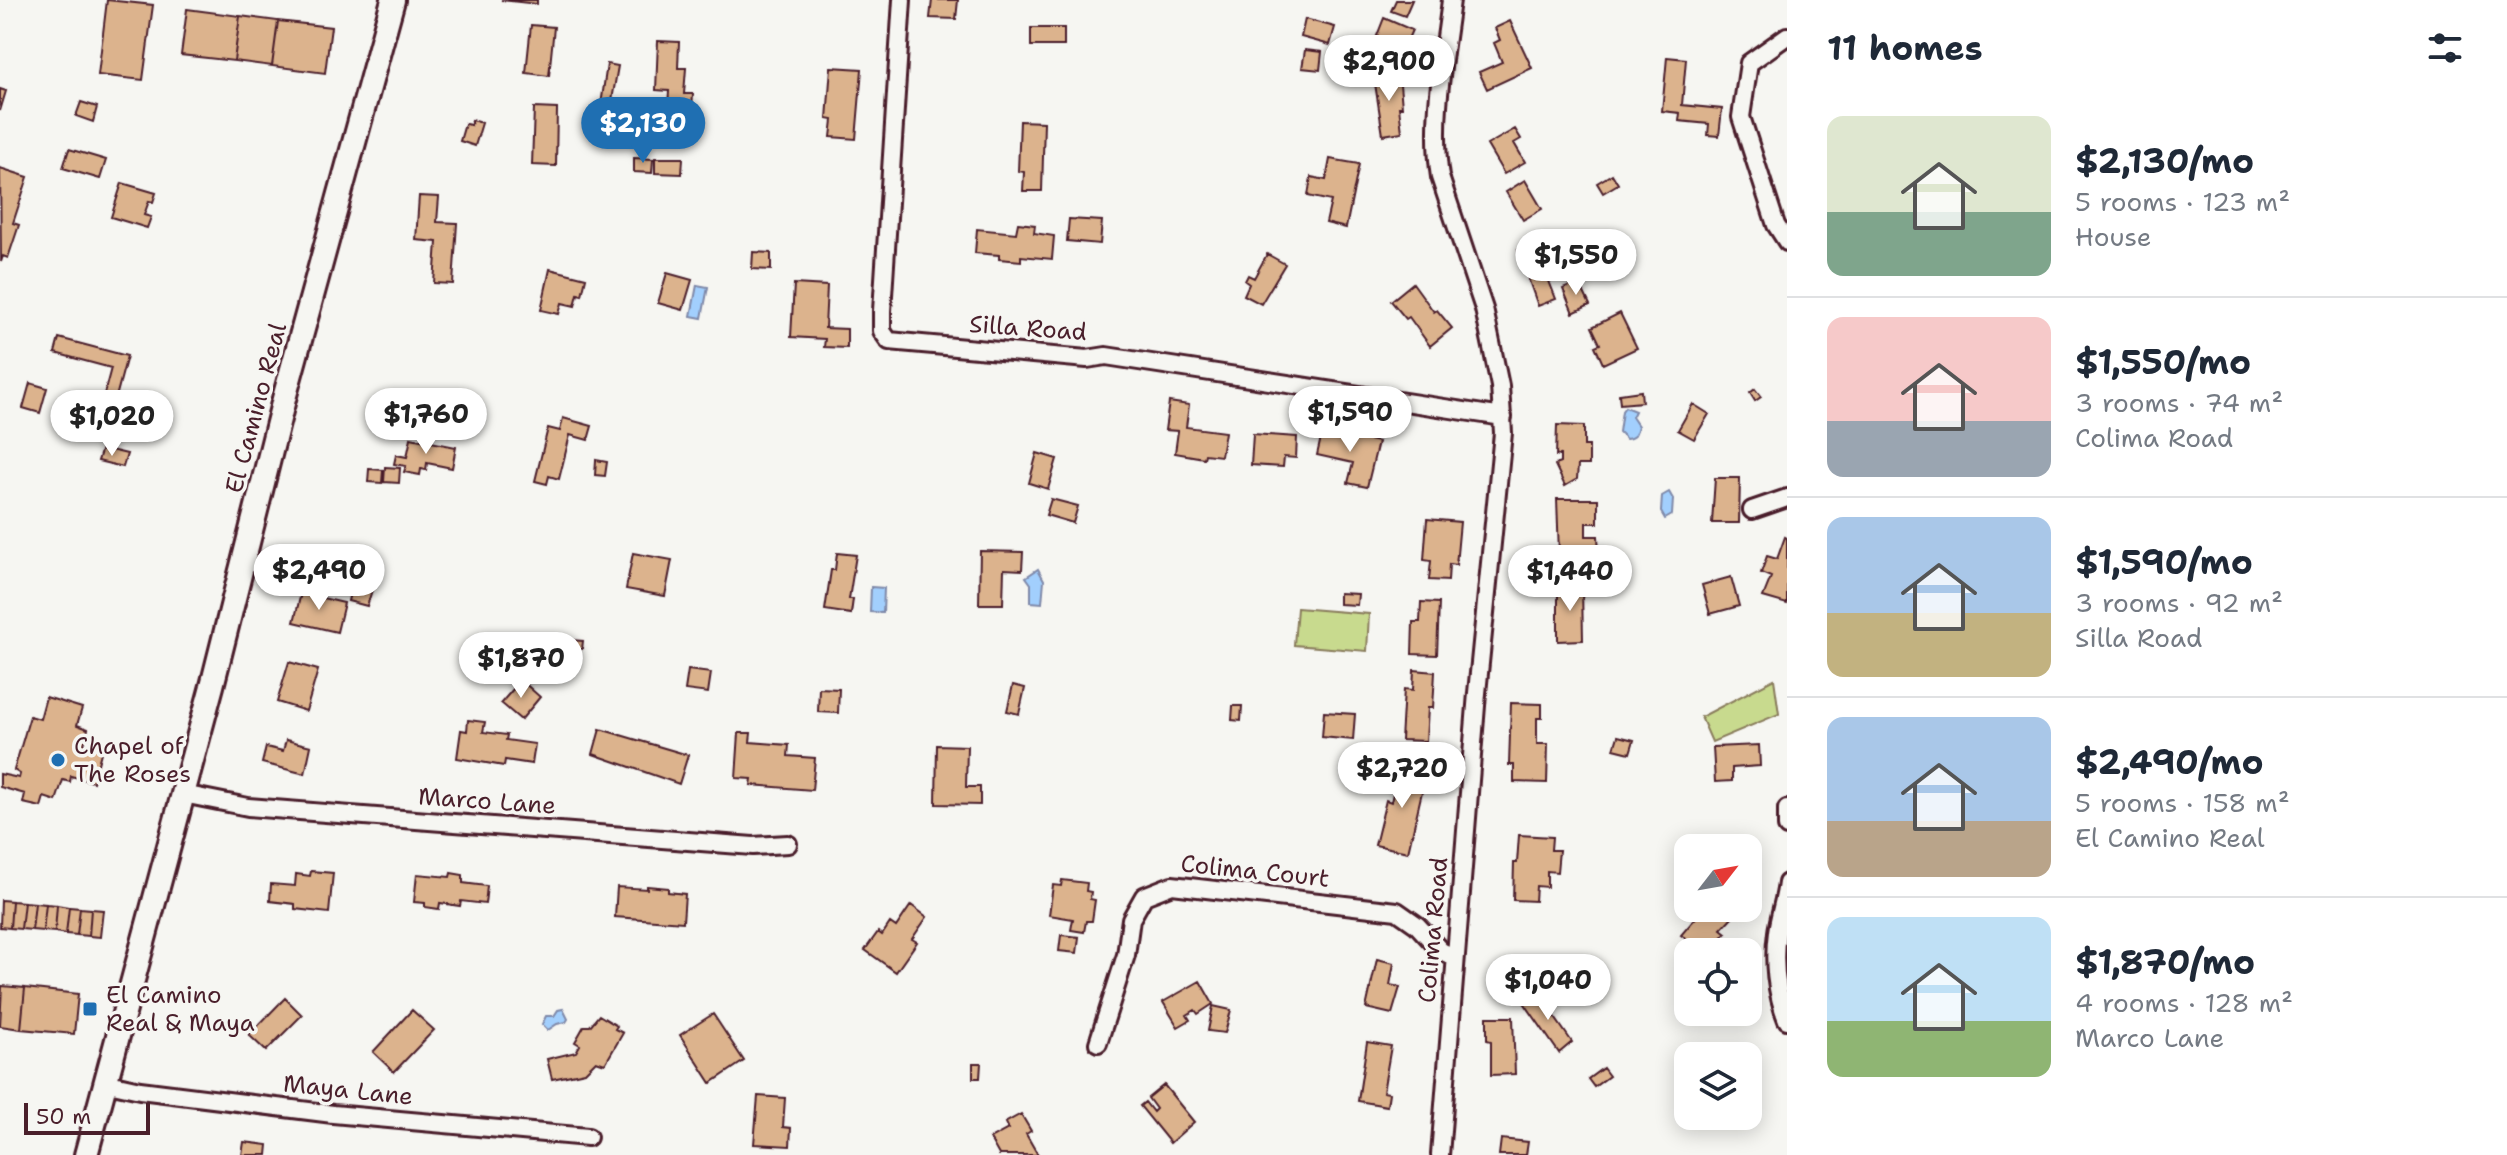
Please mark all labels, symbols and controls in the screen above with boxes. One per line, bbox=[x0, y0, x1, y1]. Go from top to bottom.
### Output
text: 11 homes bbox=[1827, 25, 1983, 71]
icon: filters bbox=[2423, 26, 2467, 70]
pin: $2,900 bbox=[1324, 35, 1454, 103]
text: $2,900 bbox=[1342, 43, 1436, 78]
pin: $2,130 bbox=[578, 97, 708, 165]
text: $2,130 bbox=[599, 105, 687, 140]
text: $2,130/mo bbox=[2075, 138, 2254, 184]
icon: home bbox=[1891, 148, 1987, 244]
text: 5 rooms · 123 m² bbox=[2075, 184, 2290, 219]
text: House bbox=[2075, 219, 2151, 254]
pin: $1,550 bbox=[1511, 229, 1641, 297]
text: $1,550 bbox=[1533, 237, 1619, 272]
street label: Silla Road bbox=[968, 308, 1088, 348]
street label: El Camino Real bbox=[218, 319, 294, 497]
text: $1,550/mo bbox=[2075, 339, 2251, 385]
icon: home bbox=[1891, 349, 1987, 445]
text: 3 rooms · 74 m² bbox=[2075, 385, 2283, 420]
pin: $1,590 bbox=[1285, 386, 1415, 454]
pin: $1,760 bbox=[361, 388, 491, 456]
pin: $1,020 bbox=[47, 390, 177, 458]
text: $1,590 bbox=[1307, 394, 1393, 429]
text: $1,760 bbox=[383, 396, 469, 431]
text: $1,020 bbox=[68, 398, 156, 433]
text: Colima Road bbox=[2075, 420, 2233, 455]
text: $1,590/mo bbox=[2075, 539, 2253, 585]
pin: $2,490 bbox=[254, 544, 384, 612]
pin: $1,440 bbox=[1505, 545, 1635, 613]
icon: home bbox=[1891, 549, 1987, 645]
text: $2,490 bbox=[272, 552, 366, 587]
text: $1,440 bbox=[1526, 553, 1614, 588]
text: 3 rooms · 92 m² bbox=[2075, 585, 2283, 620]
text: Silla Road bbox=[2075, 620, 2202, 655]
pin: $1,870 bbox=[456, 632, 586, 700]
text: $1,870 bbox=[477, 640, 565, 675]
place label: Chapel of The Roses bbox=[74, 730, 191, 790]
text: $2,490/mo bbox=[2075, 739, 2264, 785]
pin: $2,720 bbox=[1337, 742, 1467, 810]
icon: home bbox=[1891, 749, 1987, 845]
text: $2,720 bbox=[1356, 750, 1448, 785]
marker: Chapel of The Roses bbox=[49, 751, 67, 769]
street label: Marco Lane bbox=[417, 780, 557, 822]
text: 5 rooms · 158 m² bbox=[2075, 785, 2290, 820]
text: El Camino Real bbox=[2075, 820, 2265, 855]
north arrow bbox=[1674, 834, 1762, 922]
map controls bbox=[1674, 834, 1762, 1130]
street label: Colima Court bbox=[1179, 847, 1331, 895]
street label: Colima Road bbox=[1411, 856, 1455, 1004]
button: locate bbox=[1674, 938, 1762, 1026]
text: $1,870/mo bbox=[2075, 939, 2255, 985]
icon: home bbox=[1891, 949, 1987, 1045]
pin: $1,040 bbox=[1483, 954, 1613, 1022]
text: $1,040 bbox=[1504, 962, 1592, 997]
place label: El Camino Real & Maya bbox=[106, 979, 255, 1039]
text: 4 rooms · 128 m² bbox=[2075, 985, 2293, 1020]
marker: El Camino Real & Maya bbox=[81, 1000, 99, 1018]
text: Marco Lane bbox=[2075, 1020, 2224, 1055]
button: layers bbox=[1674, 1042, 1762, 1130]
street label: Maya Lane bbox=[282, 1067, 414, 1113]
scale bar bbox=[24, 1099, 150, 1135]
text: 50 m bbox=[36, 1102, 91, 1131]

